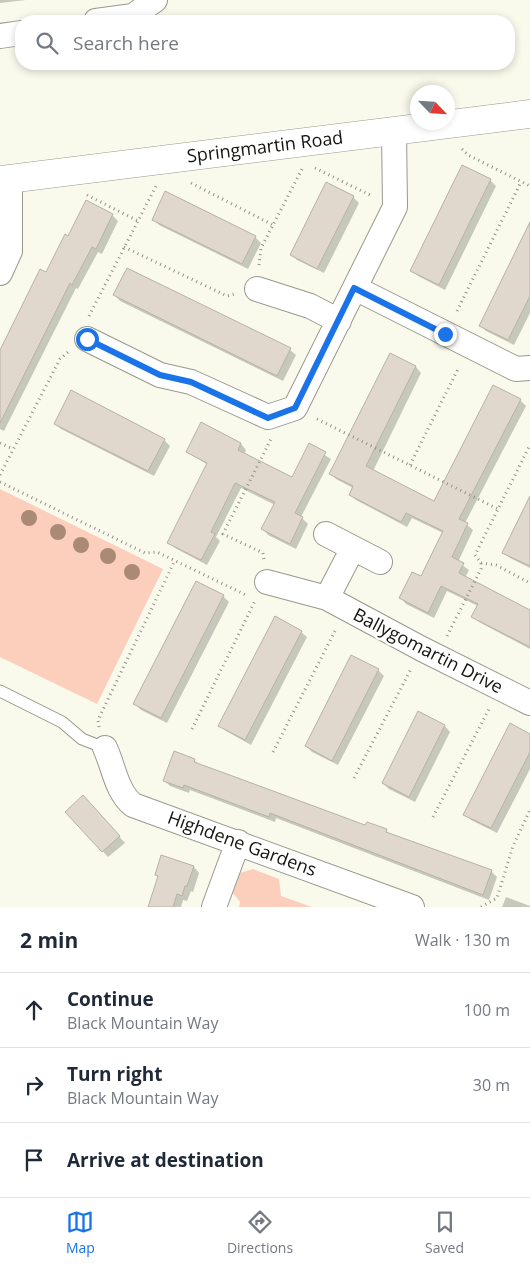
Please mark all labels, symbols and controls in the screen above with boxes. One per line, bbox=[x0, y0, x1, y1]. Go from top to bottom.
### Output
search box bbox=[15, 15, 515, 70]
icon: search bbox=[33, 29, 61, 57]
text: Search here bbox=[73, 30, 179, 56]
north arrow bbox=[410, 85, 455, 130]
street label: Springmartin Road bbox=[185, 125, 344, 167]
route end bbox=[434, 323, 457, 346]
route start bbox=[76, 328, 99, 351]
street label: Ballygomartin Drive bbox=[349, 602, 507, 698]
street label: Highdene Gardens bbox=[165, 805, 320, 881]
text: 2 min bbox=[20, 926, 78, 954]
text: Walk · 130 m bbox=[415, 929, 510, 951]
text: Continue bbox=[67, 986, 154, 1012]
icon: ahead bbox=[20, 996, 48, 1024]
text: 100 m bbox=[464, 999, 510, 1021]
text: Black Mountain Way bbox=[67, 1012, 218, 1034]
text: Turn right bbox=[67, 1061, 162, 1087]
icon: right bbox=[20, 1071, 48, 1099]
text: 30 m bbox=[473, 1074, 510, 1096]
text: Black Mountain Way bbox=[67, 1087, 218, 1109]
icon: arrive bbox=[20, 1146, 48, 1174]
text: Arrive at destination bbox=[67, 1147, 264, 1173]
tab: Map bbox=[66, 1208, 95, 1257]
tab: Directions bbox=[227, 1208, 293, 1257]
tab: Saved bbox=[425, 1208, 464, 1257]

